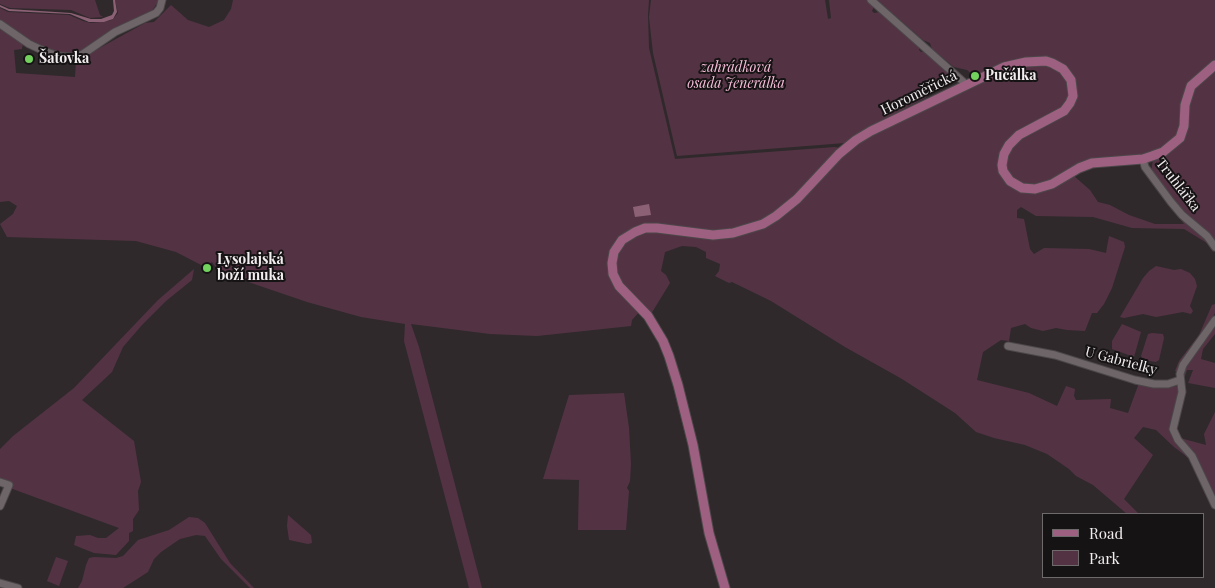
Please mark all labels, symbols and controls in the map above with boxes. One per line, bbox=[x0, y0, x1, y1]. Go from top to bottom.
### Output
place label: Šatovka bbox=[39, 51, 89, 67]
marker: Šatovka bbox=[23, 53, 35, 65]
park label: zahrádková osada Jenerálka bbox=[687, 60, 785, 92]
street label: Horoměřická bbox=[878, 67, 960, 119]
place label: Pučálka bbox=[985, 68, 1036, 84]
marker: Pučálka bbox=[969, 70, 981, 82]
street label: Truhlářka bbox=[1152, 155, 1204, 215]
place label: Lysolajská boží muka bbox=[217, 252, 284, 284]
marker: Lysolajská boží muka bbox=[201, 262, 213, 274]
street label: U Gabrielky bbox=[1083, 343, 1159, 379]
legend bbox=[1042, 513, 1205, 578]
text: Road bbox=[1089, 523, 1123, 543]
text: Park bbox=[1089, 548, 1120, 568]

